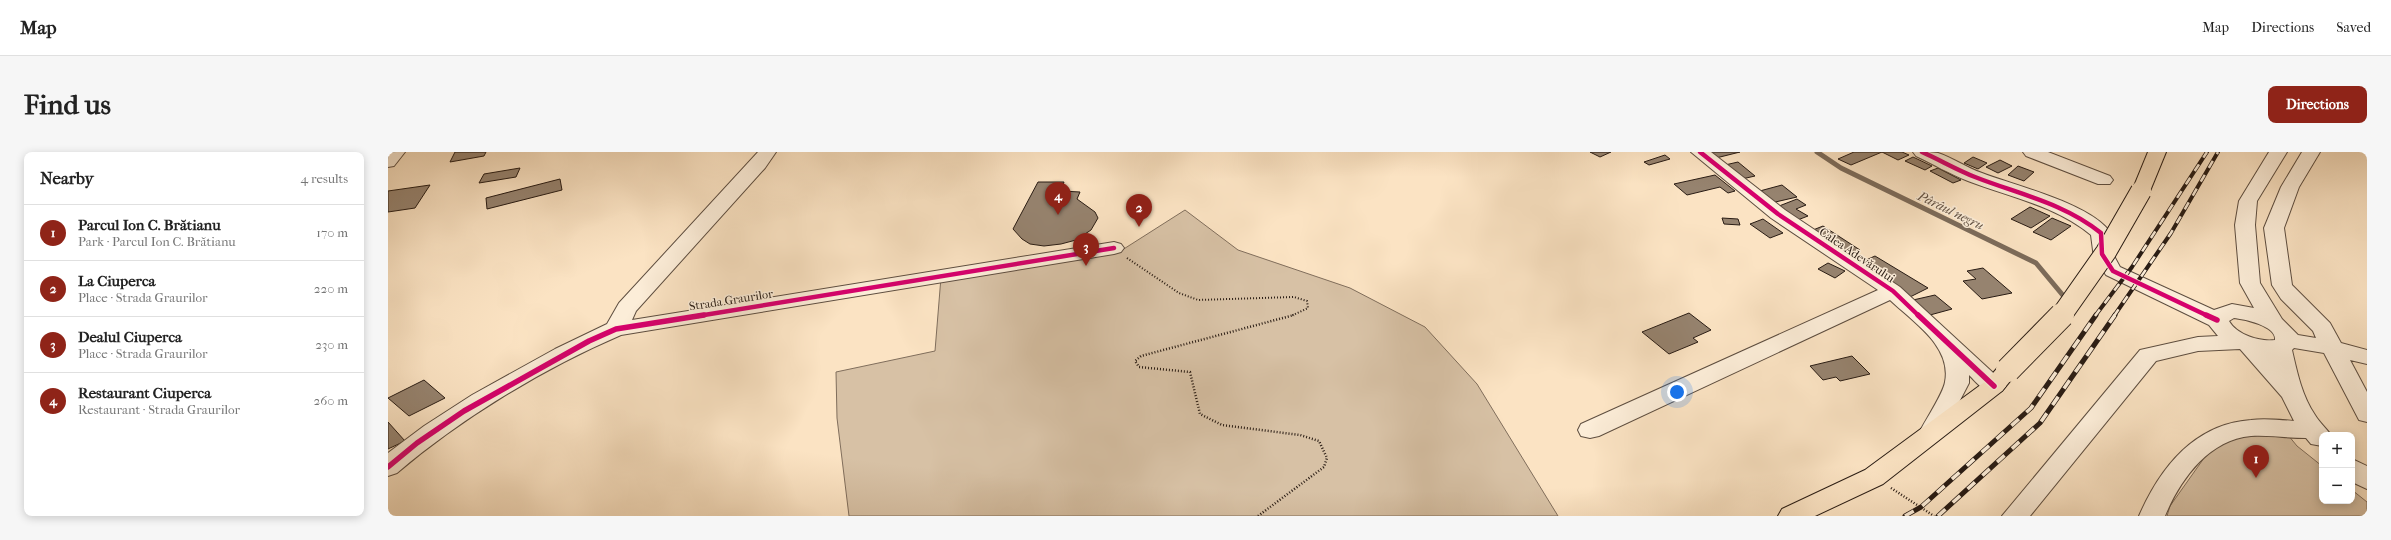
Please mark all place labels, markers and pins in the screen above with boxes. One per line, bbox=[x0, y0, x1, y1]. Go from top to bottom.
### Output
pin: 4 bbox=[1045, 182, 1071, 215]
pin: 2 bbox=[1126, 194, 1152, 227]
pin: 3 bbox=[1073, 233, 1099, 266]
pin: 1 bbox=[2243, 445, 2269, 478]

